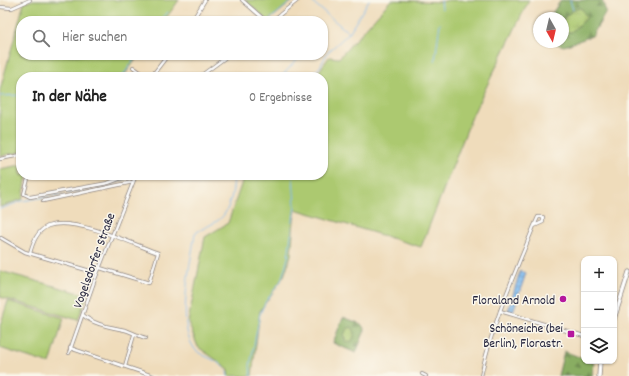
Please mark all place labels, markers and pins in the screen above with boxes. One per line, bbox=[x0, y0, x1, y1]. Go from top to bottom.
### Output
place label: Floraland Arnold bbox=[472, 292, 555, 311]
marker: Floraland Arnold bbox=[558, 294, 568, 304]
place label: Schöneiche (bei Berlin), Florastr. bbox=[483, 320, 564, 354]
marker: Schöneiche (bei Berlin), Florastr. bbox=[566, 329, 576, 339]

